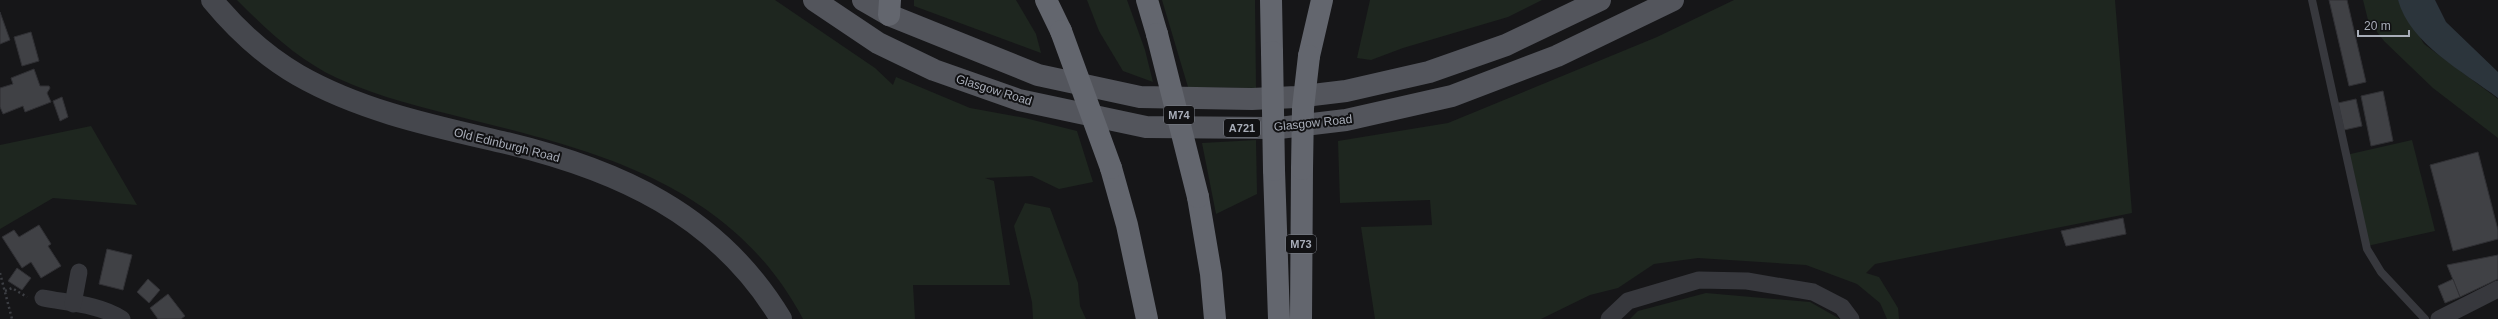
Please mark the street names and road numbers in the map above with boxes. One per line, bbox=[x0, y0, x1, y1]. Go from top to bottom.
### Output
street label: Glasgow Road bbox=[954, 72, 1034, 108]
road number: M74 bbox=[1164, 106, 1194, 124]
street label: Glasgow Road bbox=[1273, 112, 1353, 134]
road number: A721 bbox=[1224, 119, 1260, 137]
street label: Old Edinburgh Road bbox=[453, 125, 561, 165]
road number: M73 bbox=[1286, 235, 1316, 253]

